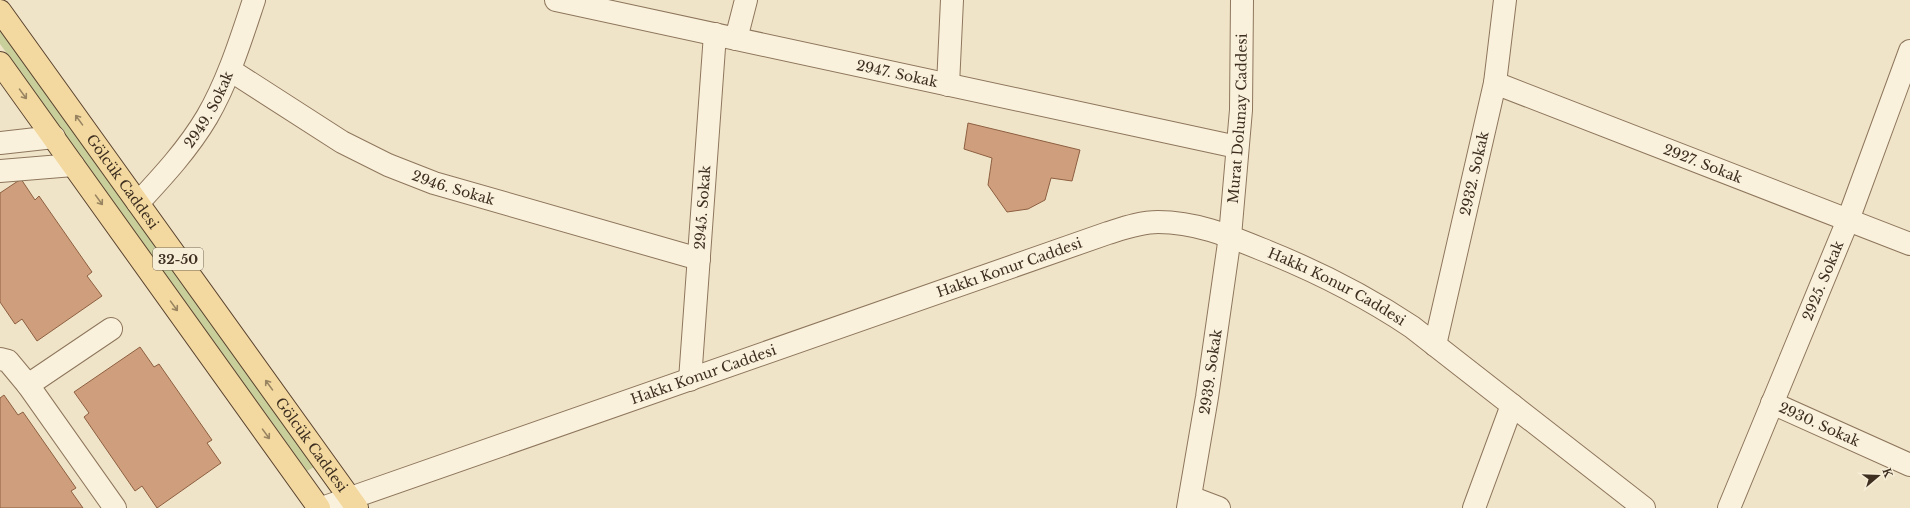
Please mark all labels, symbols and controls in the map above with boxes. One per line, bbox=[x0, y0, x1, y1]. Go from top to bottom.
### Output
street label: Murat Dolunay Caddesi bbox=[1224, 33, 1251, 204]
street label: 2947. Sokak bbox=[855, 56, 940, 91]
street label: 2949. Sokak bbox=[180, 68, 237, 151]
one-way arrow bbox=[19, 89, 27, 100]
one-way arrow bbox=[75, 115, 83, 126]
street label: 2932. Sokak bbox=[1456, 129, 1493, 217]
street label: Gölcük Caddesi bbox=[82, 131, 163, 233]
street label: 2927. Sokak bbox=[1661, 140, 1745, 187]
street label: 2945. Sokak bbox=[690, 164, 715, 250]
street label: 2946. Sokak bbox=[409, 166, 497, 209]
one-way arrow bbox=[95, 194, 103, 205]
street label: Hakkı Konur Caddesi bbox=[934, 234, 1085, 301]
street label: 2925. Sokak bbox=[1798, 238, 1848, 323]
street label: Hakkı Konur Caddesi bbox=[1265, 244, 1409, 330]
road number: 32-50 bbox=[153, 248, 203, 270]
one-way arrow bbox=[170, 300, 178, 311]
street label: 2939. Sokak bbox=[1195, 328, 1226, 416]
street label: Hakkı Konur Caddesi bbox=[628, 341, 779, 408]
one-way arrow bbox=[265, 380, 273, 391]
street label: Gölcük Caddesi bbox=[271, 394, 352, 496]
street label: 2930. Sokak bbox=[1776, 398, 1863, 450]
one-way arrow bbox=[262, 428, 270, 439]
north arrow bbox=[1858, 456, 1898, 496]
text: K bbox=[1879, 466, 1896, 480]

